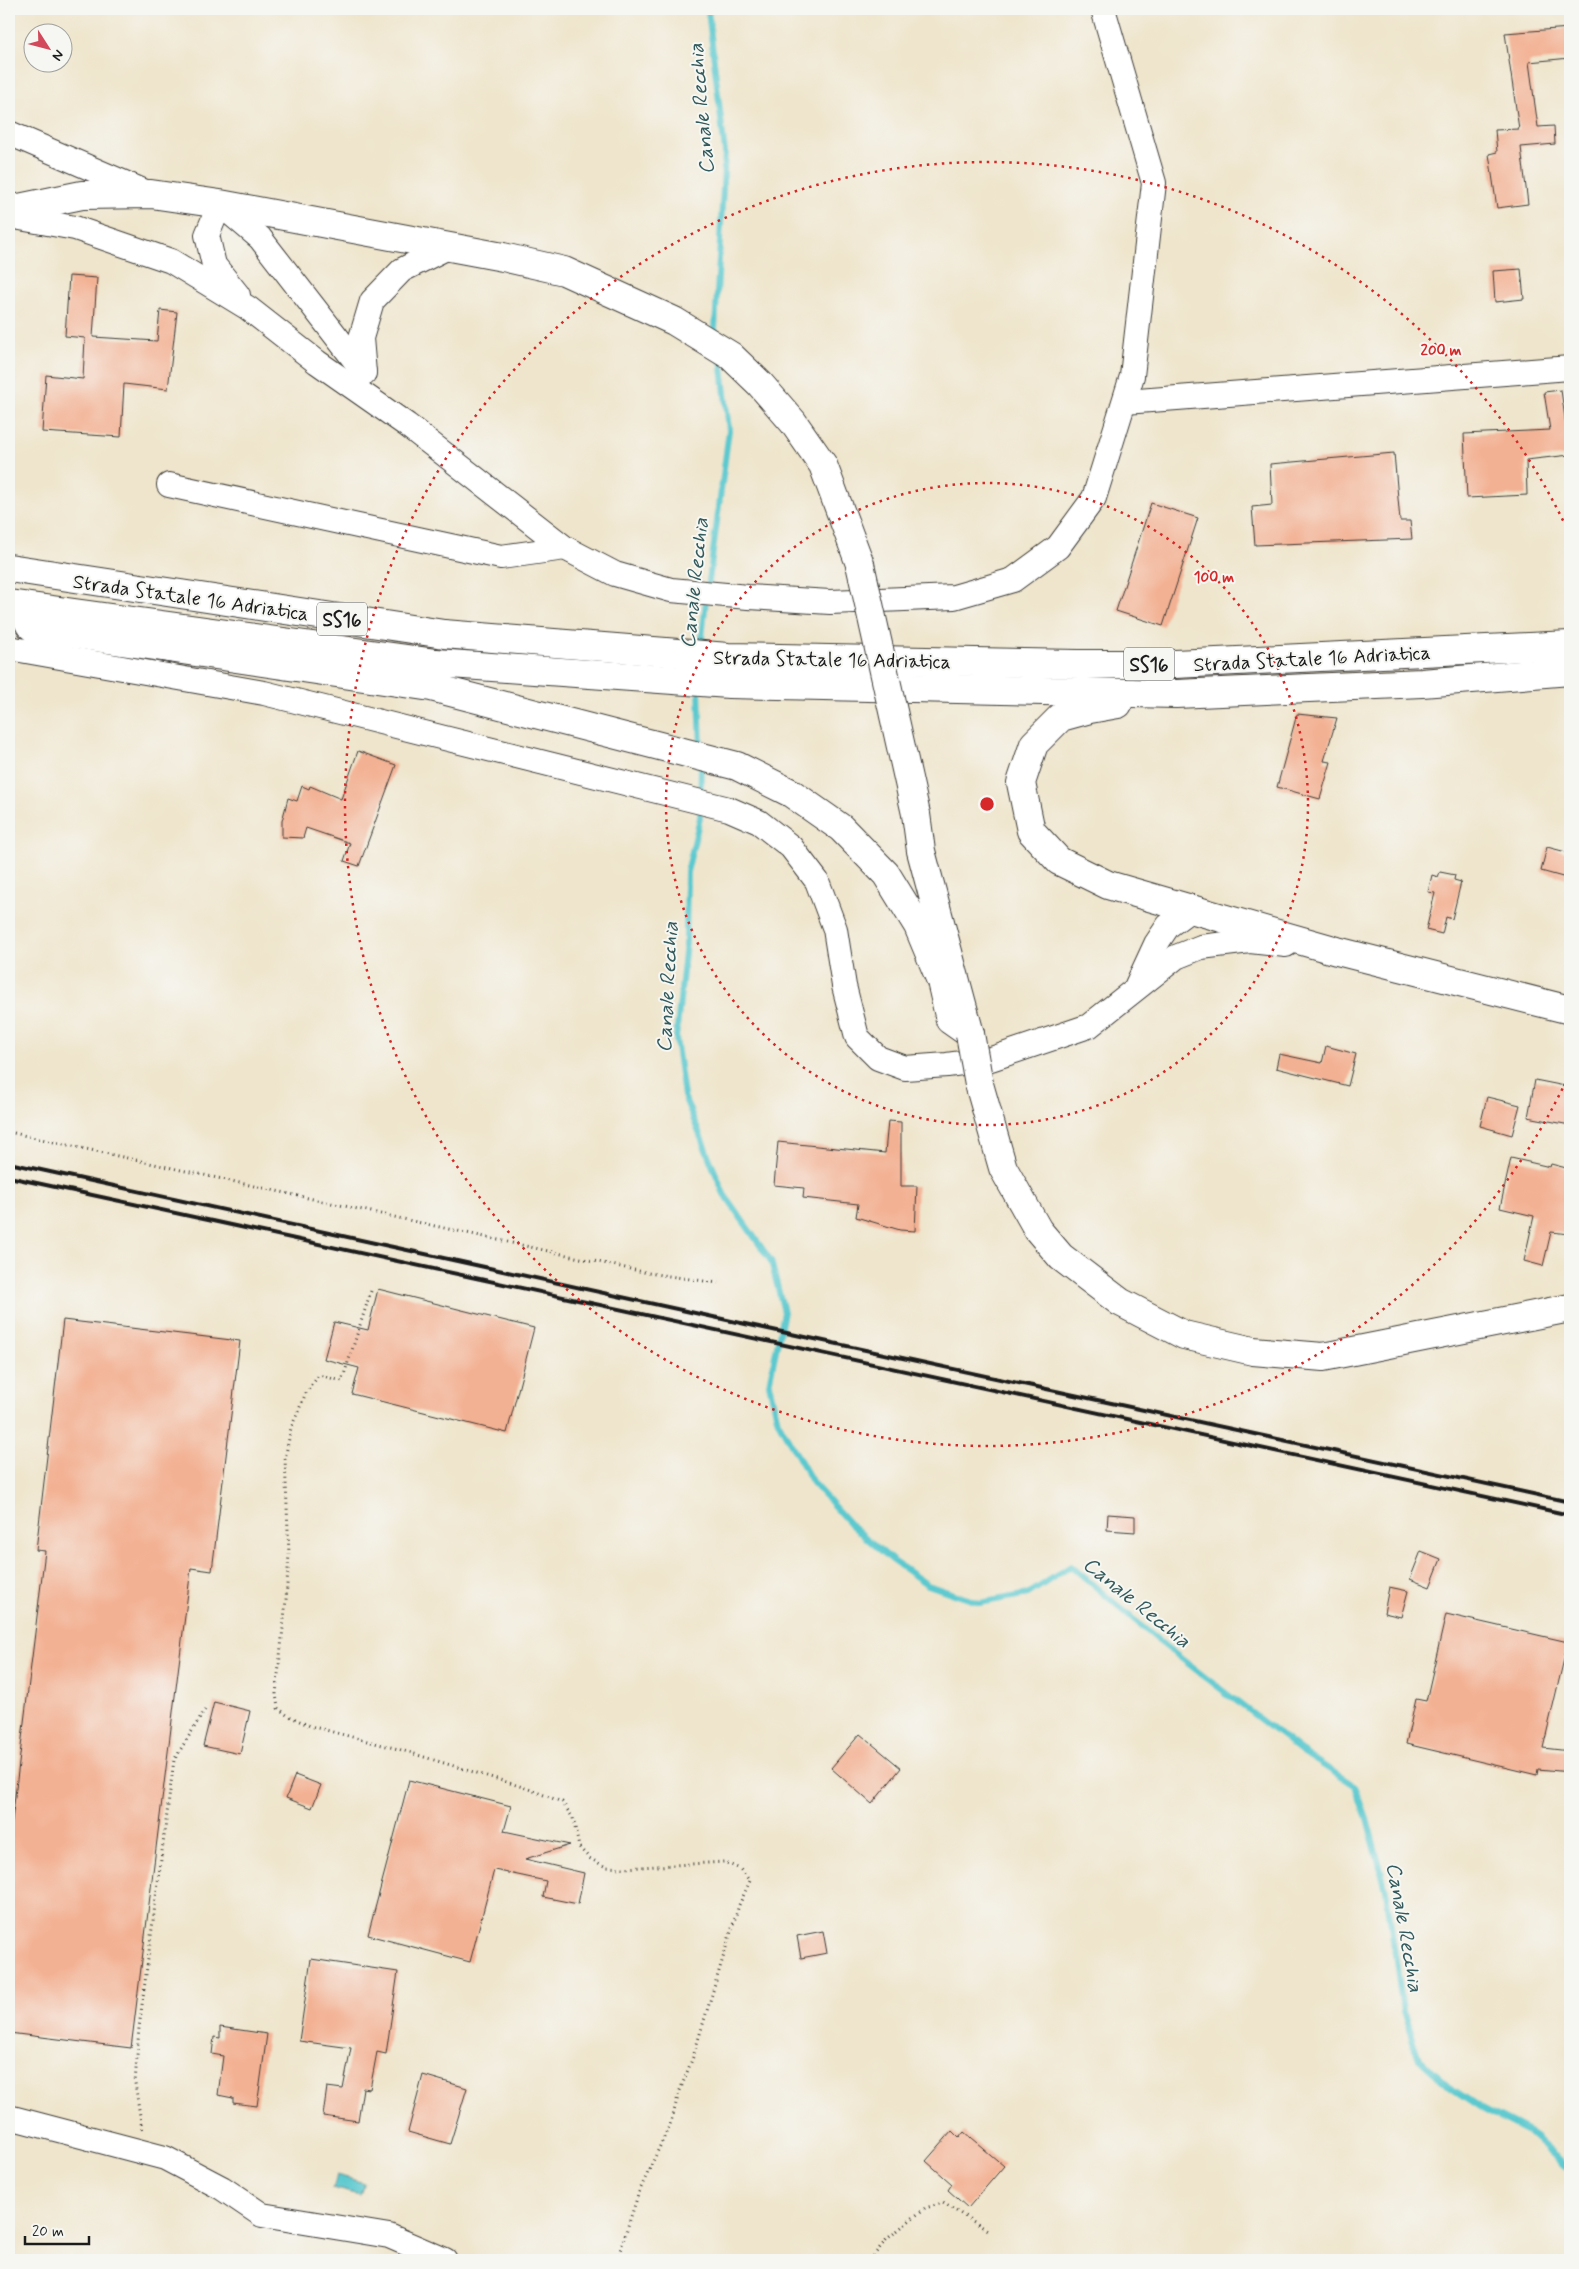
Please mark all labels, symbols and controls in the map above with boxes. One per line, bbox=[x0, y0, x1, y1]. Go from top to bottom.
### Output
north arrow bbox=[22, 22, 72, 72]
water label: Canale Recchia bbox=[682, 42, 722, 175]
text: N bbox=[48, 46, 68, 64]
text: 200 m bbox=[1421, 341, 1462, 361]
water label: Canale Recchia bbox=[674, 516, 716, 650]
text: 100 m bbox=[1194, 568, 1234, 588]
street label: Strada Statale 16 Adriatica bbox=[71, 569, 310, 628]
road number: SS16 bbox=[317, 602, 367, 636]
street label: Strada Statale 16 Adriatica bbox=[1193, 640, 1431, 679]
street label: Strada Statale 16 Adriatica bbox=[713, 645, 951, 676]
road number: SS16 bbox=[1124, 648, 1174, 681]
centre of rings bbox=[978, 795, 996, 813]
water label: Canale Recchia bbox=[651, 921, 685, 1053]
water label: Canale Recchia bbox=[1077, 1551, 1196, 1655]
water label: Canale Recchia bbox=[1379, 1860, 1429, 1994]
scale bar bbox=[25, 2214, 89, 2246]
text: 20 m bbox=[32, 2222, 64, 2242]

